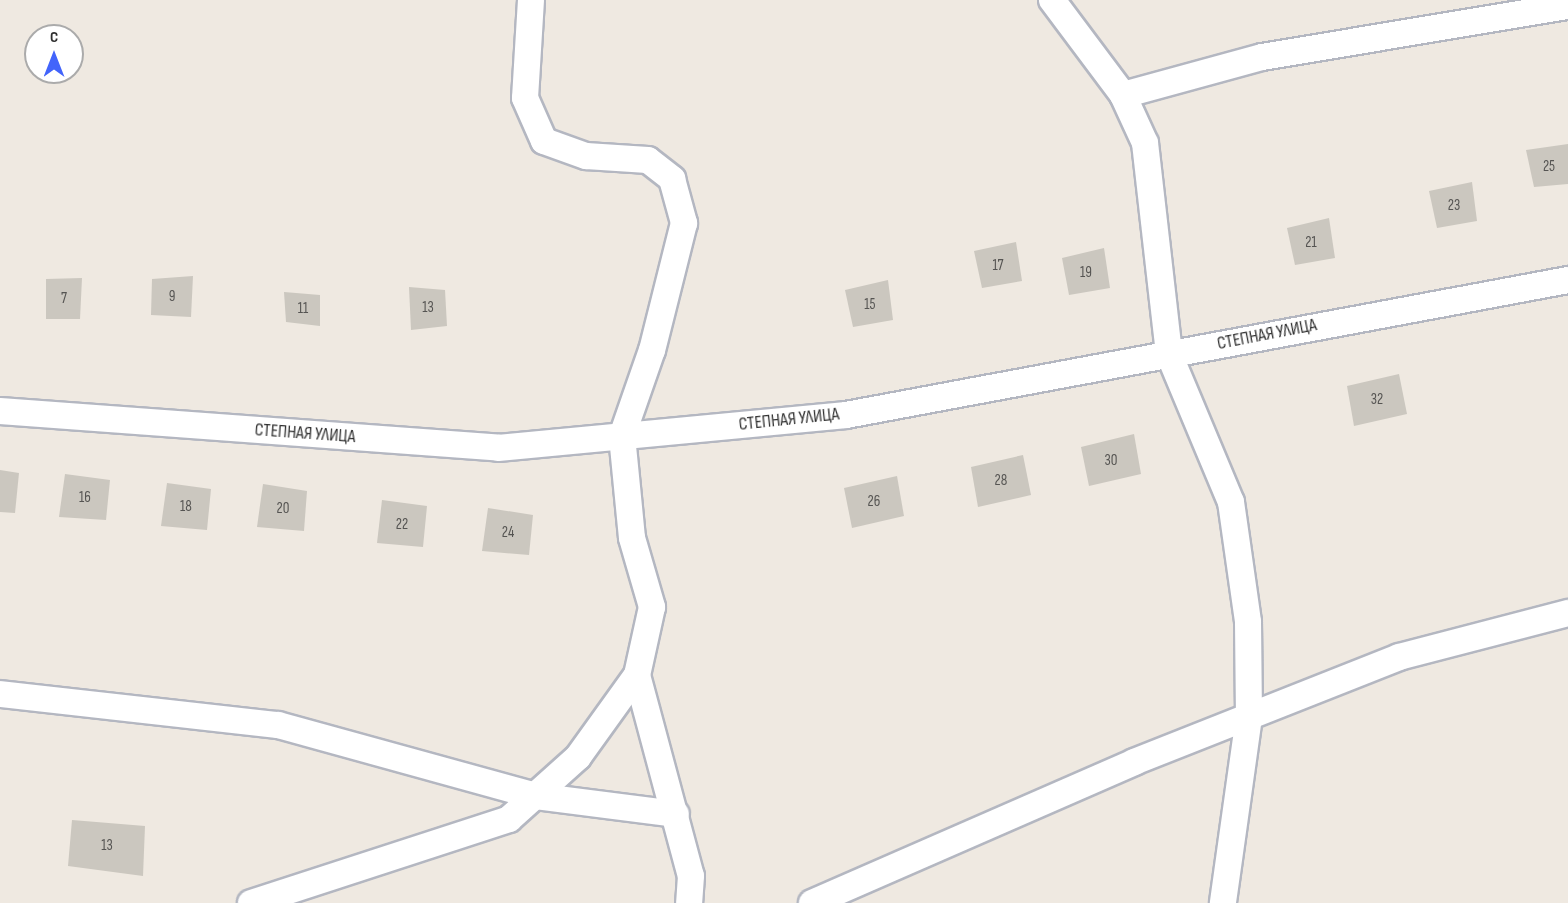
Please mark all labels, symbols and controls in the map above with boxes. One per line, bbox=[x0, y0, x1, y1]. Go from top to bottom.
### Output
north arrow bbox=[24, 24, 84, 84]
text: С bbox=[50, 28, 58, 47]
house number: 25 bbox=[1543, 158, 1555, 176]
house number: 23 bbox=[1448, 197, 1460, 215]
house number: 21 bbox=[1305, 234, 1317, 252]
house number: 17 bbox=[992, 257, 1004, 275]
house number: 19 bbox=[1080, 264, 1092, 282]
house number: 9 bbox=[169, 288, 175, 306]
house number: 7 bbox=[61, 290, 67, 308]
house number: 15 bbox=[864, 296, 876, 314]
house number: 13 bbox=[422, 299, 434, 317]
house number: 11 bbox=[298, 300, 308, 318]
street label: СТЕПНАЯ УЛИЦА bbox=[1215, 315, 1319, 355]
house number: 32 bbox=[1371, 391, 1383, 409]
street label: СТЕПНАЯ УЛИЦА bbox=[738, 404, 840, 436]
street label: СТЕПНАЯ УЛИЦА bbox=[254, 420, 356, 448]
house number: 30 bbox=[1105, 452, 1117, 470]
house number: 28 bbox=[995, 472, 1007, 490]
house number: 16 bbox=[79, 489, 91, 507]
house number: 26 bbox=[868, 493, 880, 511]
house number: 18 bbox=[180, 498, 192, 516]
house number: 20 bbox=[277, 500, 289, 518]
house number: 22 bbox=[396, 516, 408, 534]
house number: 24 bbox=[502, 524, 514, 542]
house number: 13 bbox=[101, 837, 113, 855]

